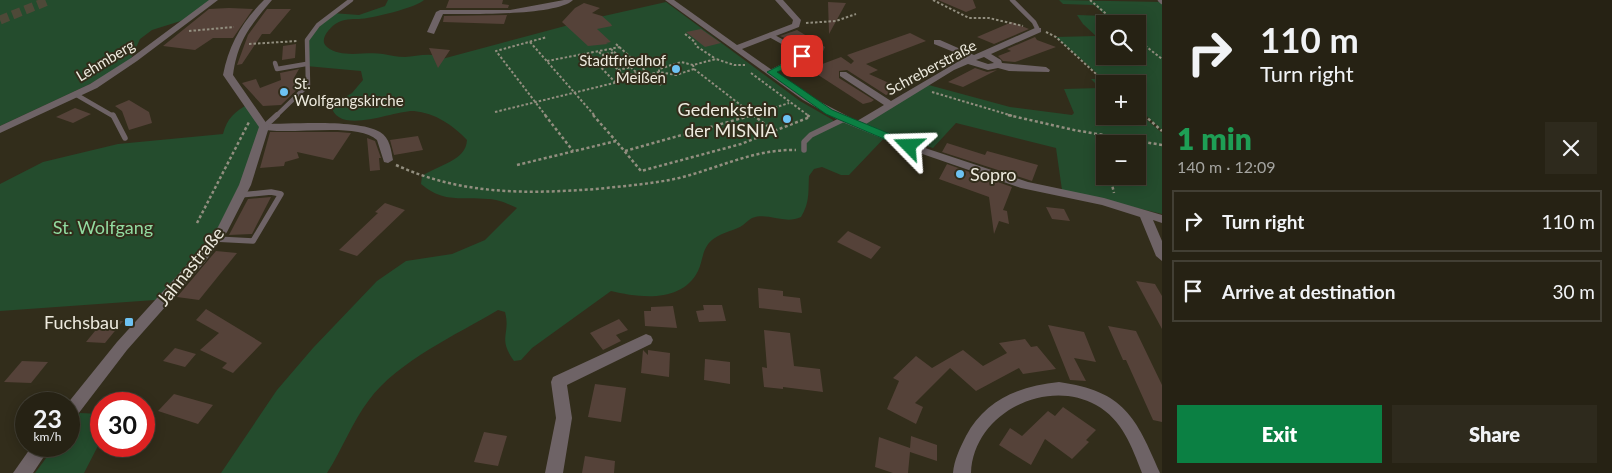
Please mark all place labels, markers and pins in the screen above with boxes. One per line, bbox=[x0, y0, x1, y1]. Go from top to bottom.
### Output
pin bbox=[781, 35, 823, 77]
place label: Stadtfriedhof Meißen bbox=[579, 51, 667, 86]
marker: Stadtfriedhof Meißen bbox=[670, 63, 682, 75]
place label: St. Wolfgangskirche bbox=[294, 74, 404, 109]
marker: St. Wolfgangskirche bbox=[278, 86, 290, 98]
place label: Gedenkstein der MISNIA bbox=[678, 98, 778, 141]
marker: Gedenkstein der MISNIA bbox=[781, 113, 793, 125]
place label: Sopro bbox=[970, 163, 1016, 185]
marker: Sopro bbox=[954, 168, 966, 180]
place label: Fuchsbau bbox=[44, 311, 119, 333]
marker: Fuchsbau bbox=[123, 316, 135, 328]

